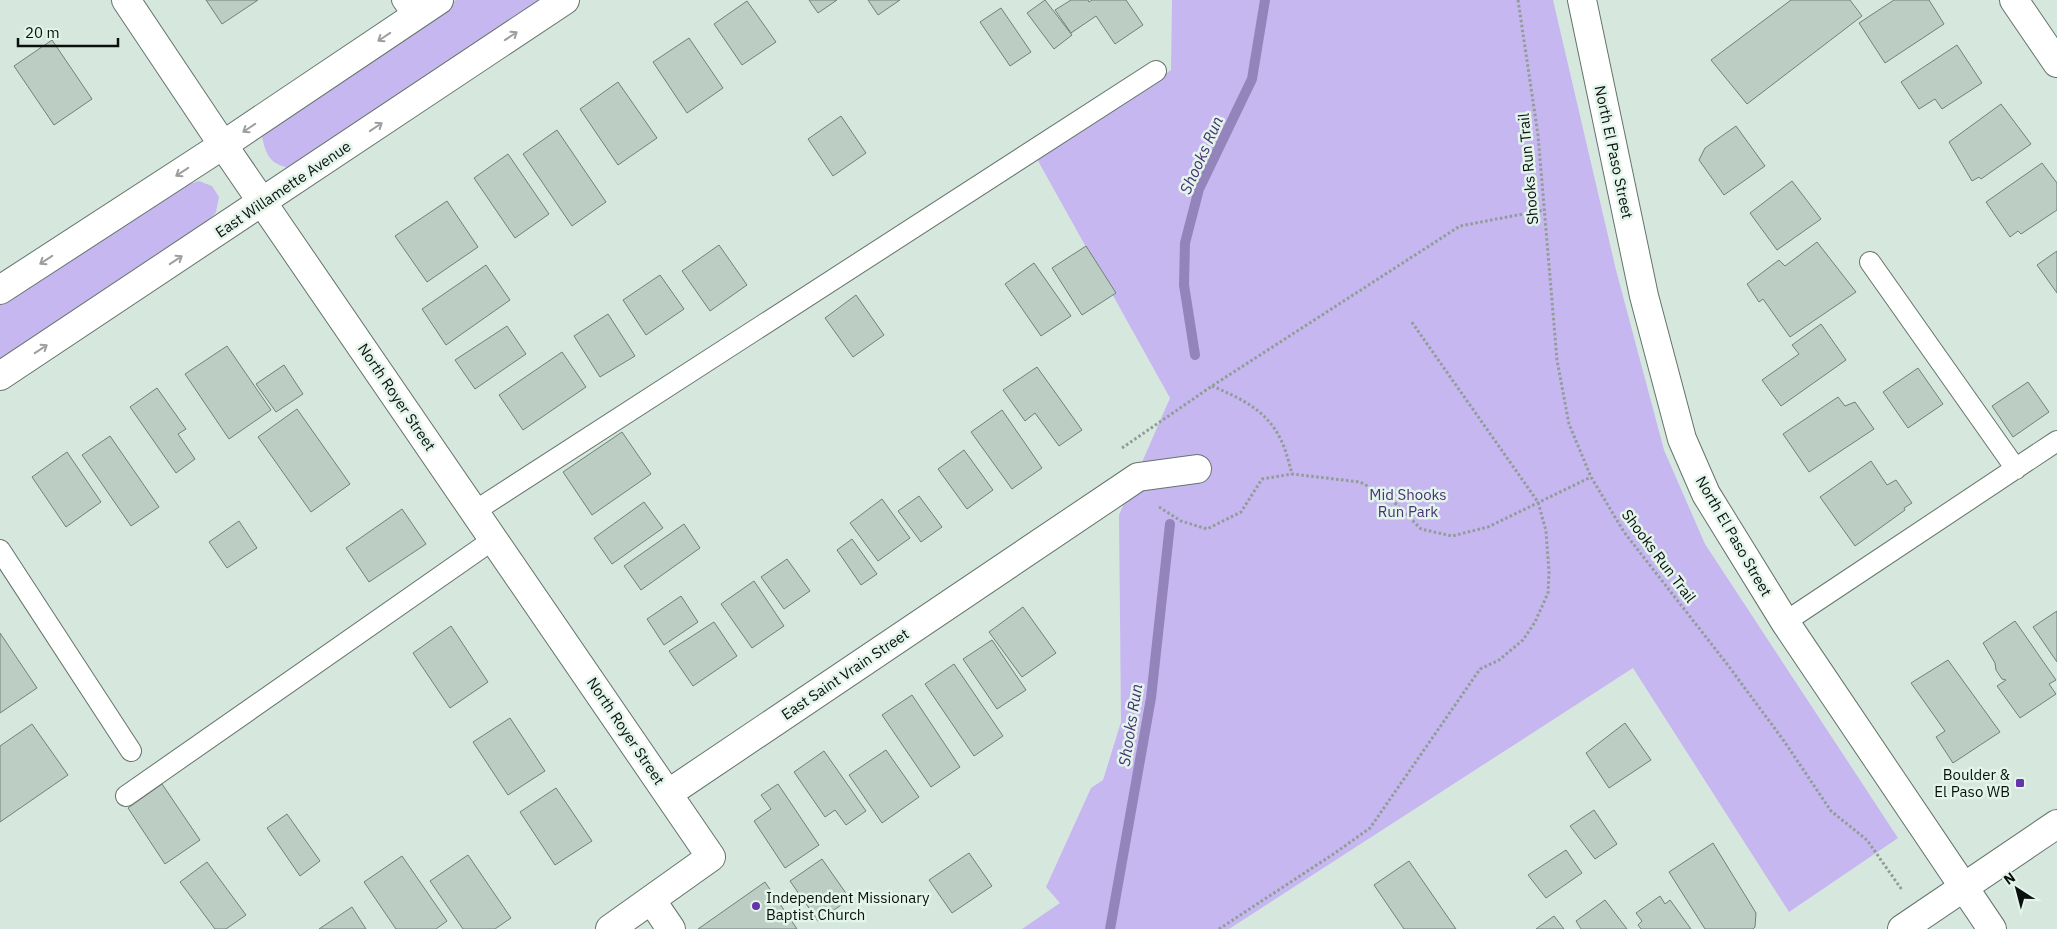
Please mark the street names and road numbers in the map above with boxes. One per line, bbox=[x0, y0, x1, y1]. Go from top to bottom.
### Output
street label: North El Paso Street bbox=[1591, 84, 1637, 220]
street label: Shooks Run Trail bbox=[1514, 112, 1542, 226]
street label: East Willamette Avenue bbox=[212, 137, 354, 241]
street label: North Royer Street bbox=[354, 340, 440, 454]
street label: North El Paso Street bbox=[1692, 473, 1776, 599]
street label: Shooks Run Trail bbox=[1618, 506, 1700, 606]
street label: East Saint Vrain Street bbox=[778, 624, 912, 724]
street label: North Royer Street bbox=[583, 674, 669, 788]

